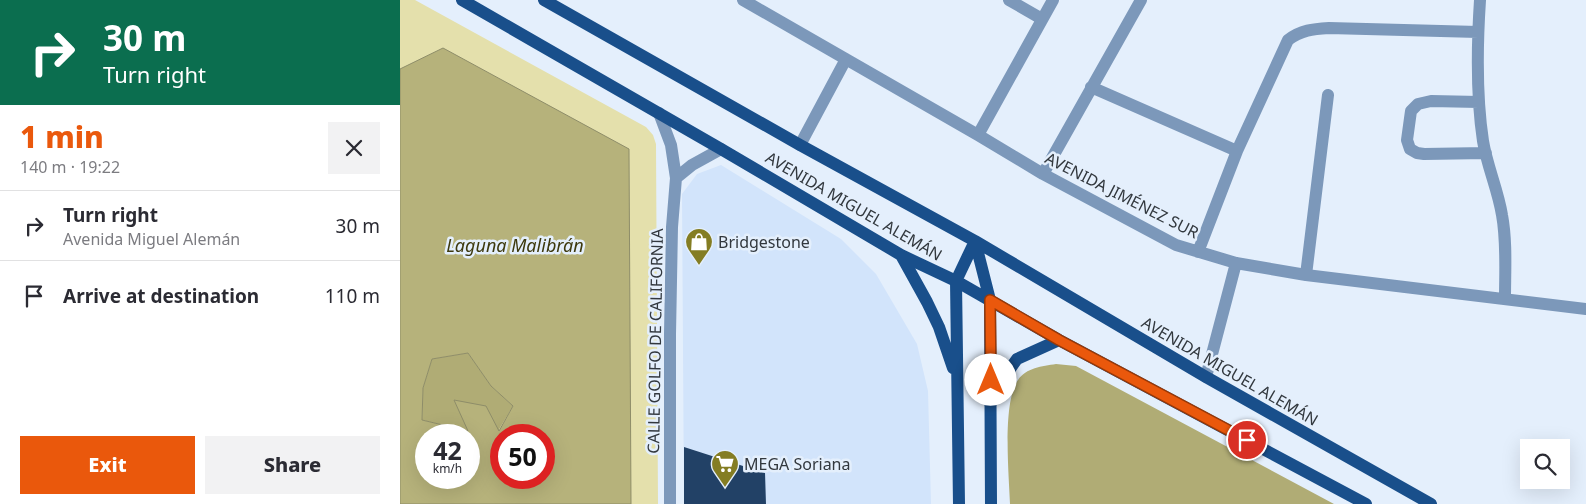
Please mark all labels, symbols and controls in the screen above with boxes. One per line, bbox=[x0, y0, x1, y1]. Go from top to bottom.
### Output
text: 30 m bbox=[103, 14, 186, 61]
icon: right bbox=[20, 20, 85, 85]
text: Turn right bbox=[103, 59, 206, 89]
text: 1 min bbox=[20, 116, 104, 157]
button: close bbox=[328, 122, 380, 174]
street label: AVENIDA MIGUEL ALEMÁN bbox=[762, 146, 946, 266]
street label: AVENIDA JIMÉNEZ SUR bbox=[1042, 147, 1203, 243]
text: 140 m · 19:22 bbox=[20, 156, 120, 178]
text: Turn right bbox=[63, 202, 158, 228]
icon: right bbox=[20, 212, 48, 240]
text: 30 m bbox=[336, 213, 380, 239]
shop icon: Bridgestone bbox=[684, 227, 714, 266]
text: Avenida Miguel Alemán bbox=[63, 228, 240, 250]
street label: CALLE GOLFO DE CALIFORNIA bbox=[642, 228, 668, 454]
place label: Bridgestone bbox=[718, 231, 810, 253]
water label: Laguna Malibrán bbox=[446, 233, 584, 257]
icon: arrive bbox=[20, 282, 48, 310]
text: Arrive at destination bbox=[63, 283, 259, 309]
text: 110 m bbox=[325, 283, 380, 309]
street label: AVENIDA MIGUEL ALEMÁN bbox=[1138, 311, 1322, 431]
position arrow bbox=[964, 353, 1016, 405]
pin bbox=[1226, 419, 1268, 461]
speed limit sign: 50 bbox=[490, 424, 555, 489]
icon: arrive bbox=[1233, 426, 1261, 454]
text: 42 bbox=[433, 433, 462, 467]
button: Exit bbox=[20, 436, 195, 494]
button: Share bbox=[205, 436, 380, 494]
map controls bbox=[1520, 439, 1570, 489]
button: search bbox=[1520, 439, 1570, 489]
supermarket icon: MEGA Soriana bbox=[710, 449, 740, 488]
place label: MEGA Soriana bbox=[744, 453, 850, 475]
text: km/h bbox=[433, 460, 462, 477]

